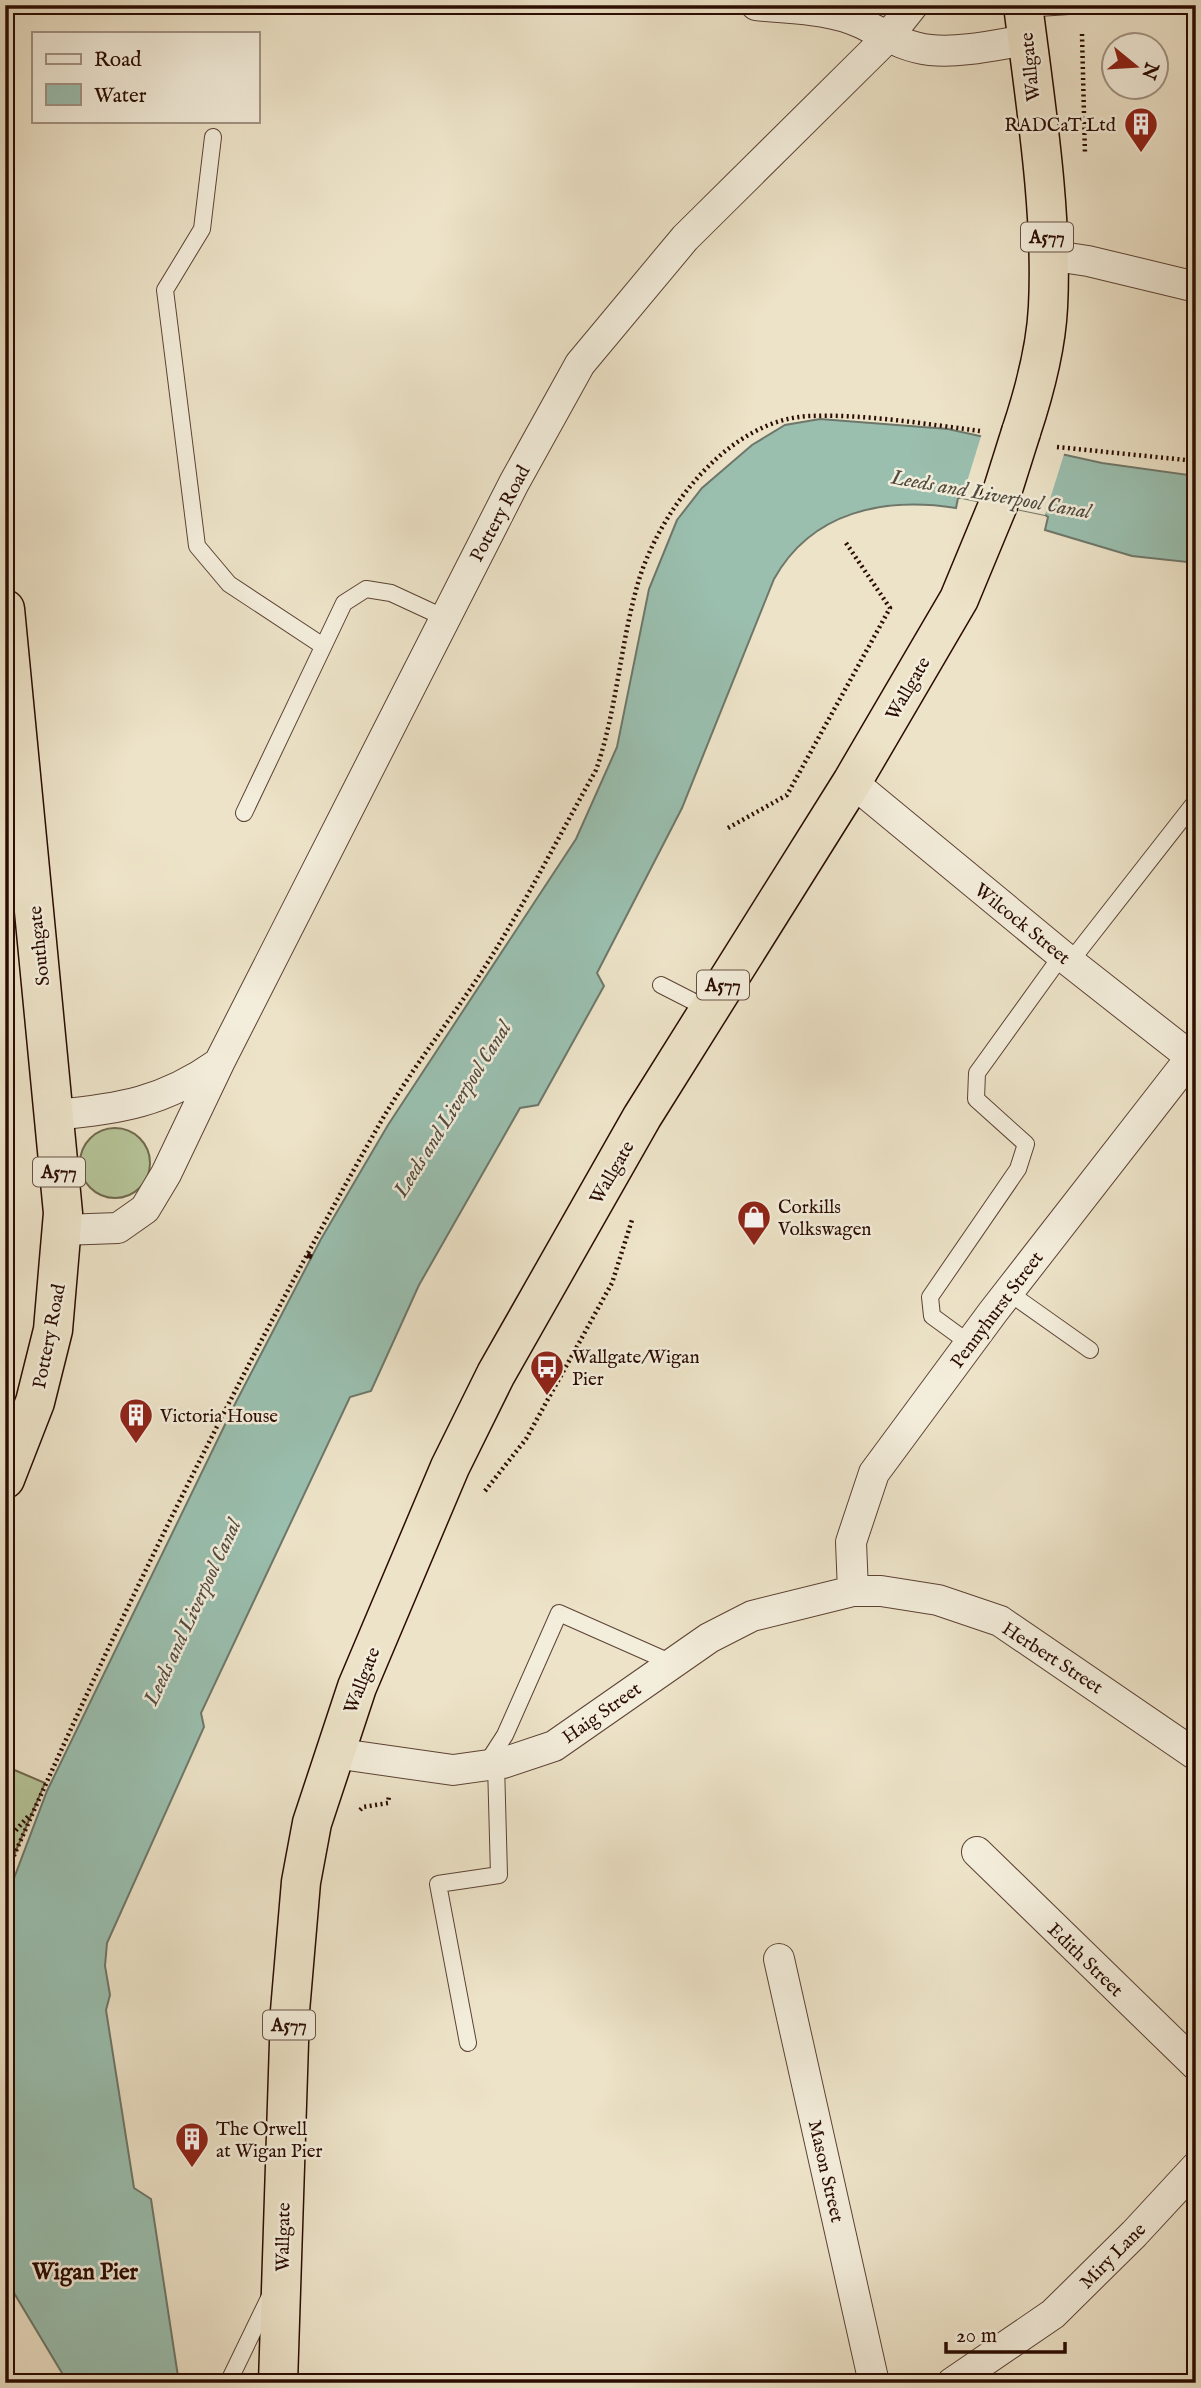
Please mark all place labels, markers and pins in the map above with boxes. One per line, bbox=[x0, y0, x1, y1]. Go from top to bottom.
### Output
building icon: RADCaT Ltd bbox=[1122, 105, 1160, 154]
place label: RADCaT Ltd bbox=[1004, 114, 1117, 138]
place label: Corkills Volkswagen bbox=[777, 1196, 871, 1242]
shop icon: Corkills Volkswagen bbox=[735, 1198, 773, 1247]
place label: Wallgate/Wigan Pier bbox=[572, 1346, 700, 1392]
bus stop icon: Wallgate/Wigan Pier bbox=[528, 1348, 566, 1397]
building icon: Victoria House bbox=[117, 1396, 155, 1445]
place label: Victoria House bbox=[159, 1405, 278, 1429]
place label: The Orwell at Wigan Pier bbox=[216, 2118, 323, 2164]
building icon: The Orwell at Wigan Pier bbox=[173, 2120, 211, 2169]

